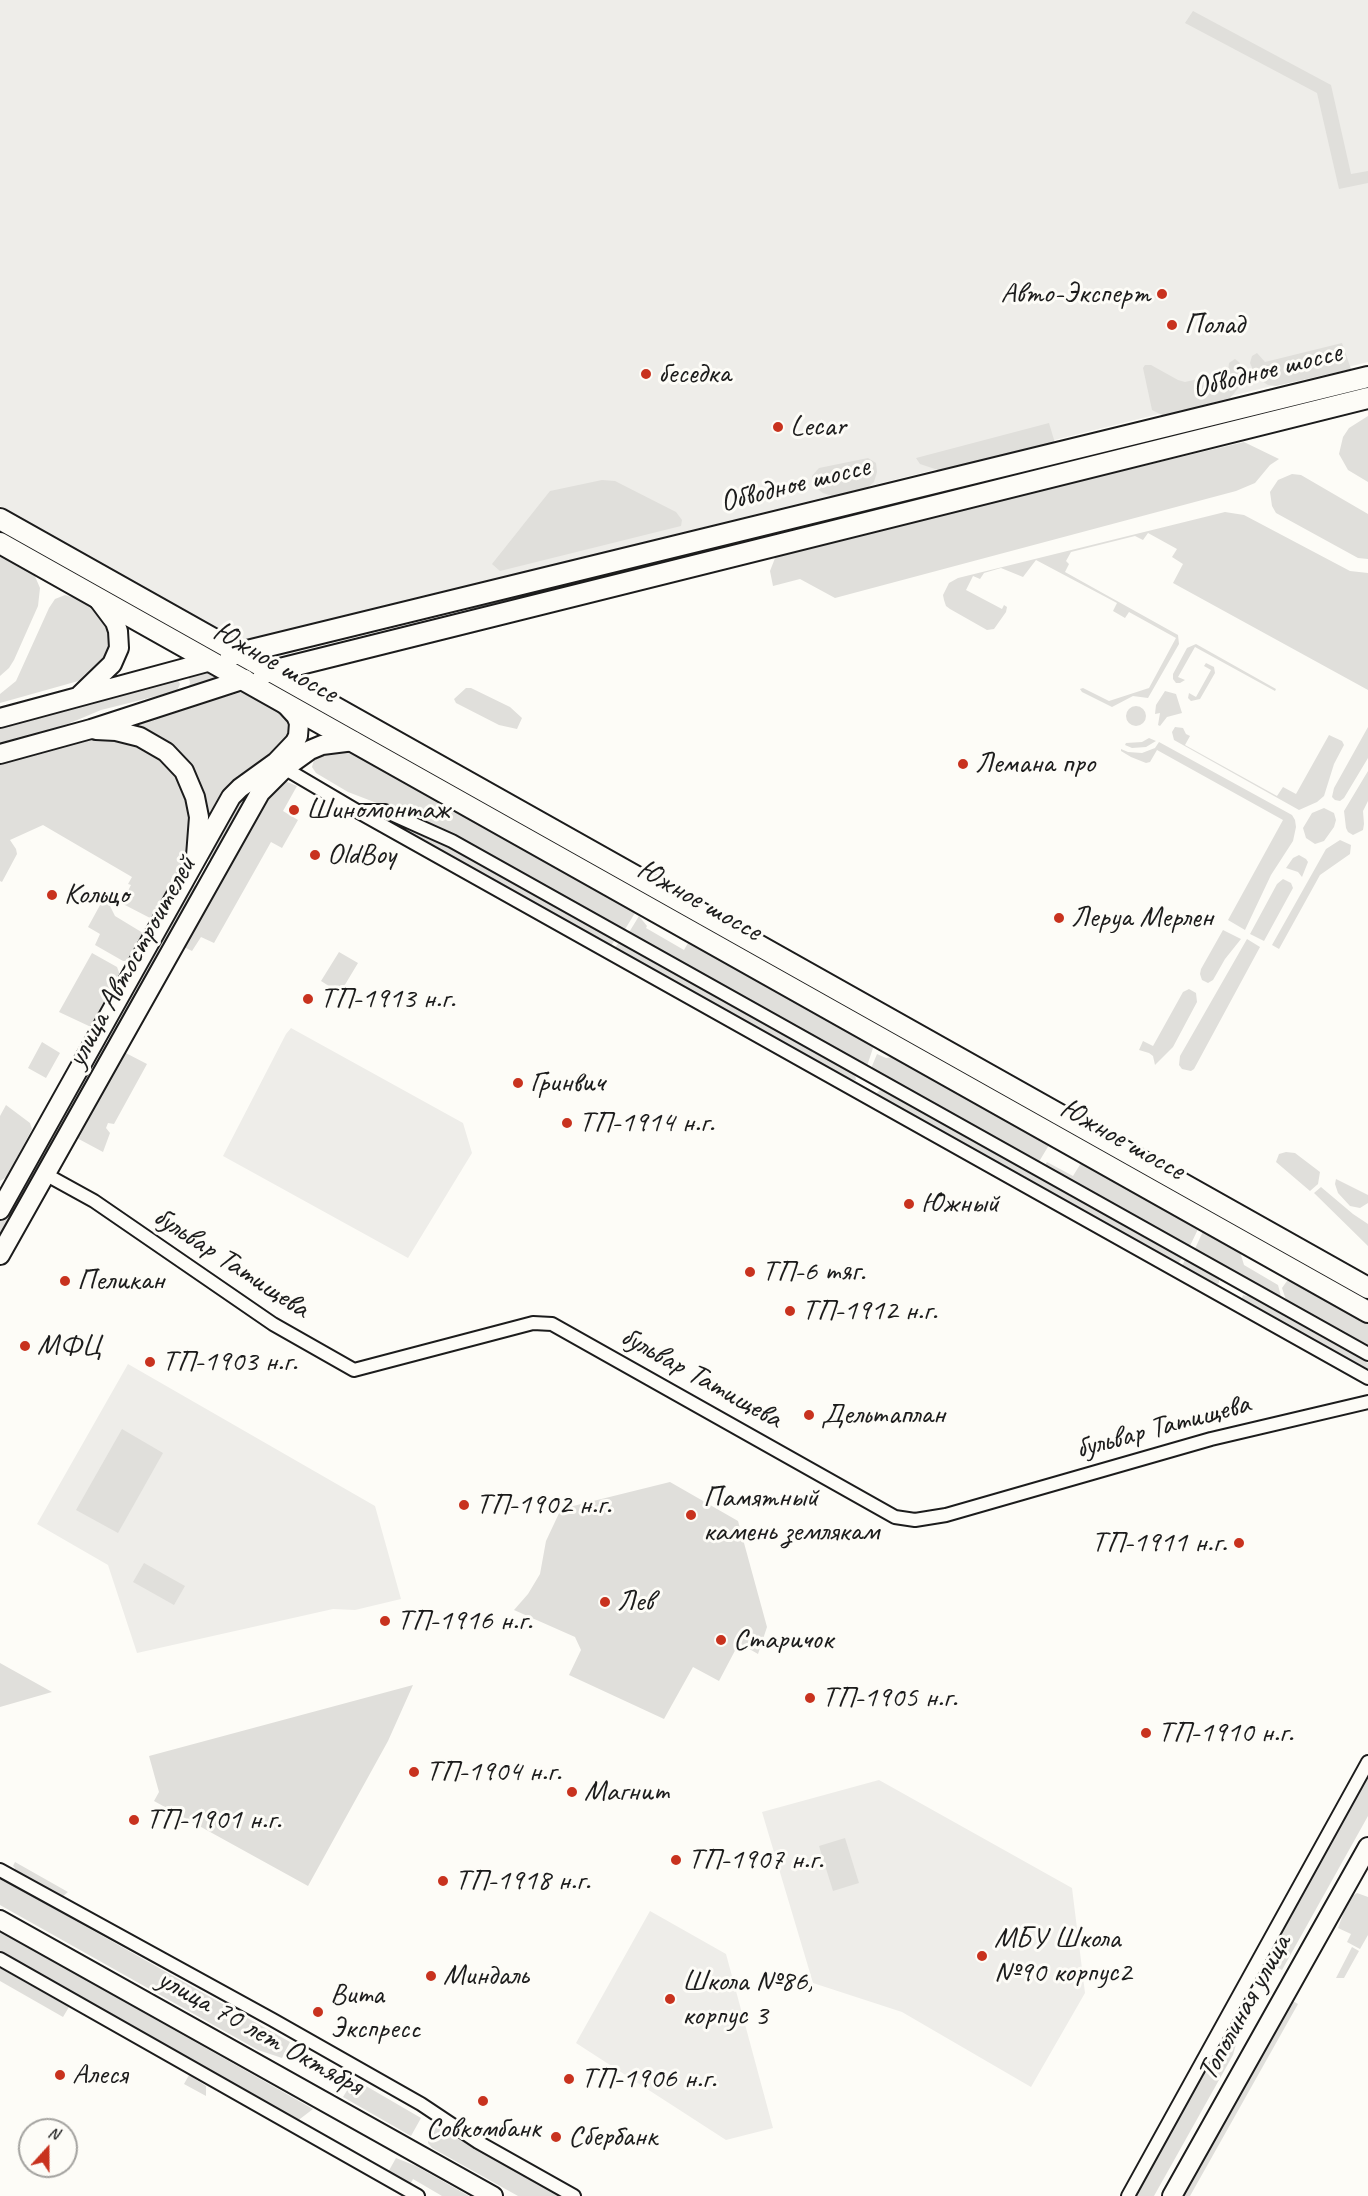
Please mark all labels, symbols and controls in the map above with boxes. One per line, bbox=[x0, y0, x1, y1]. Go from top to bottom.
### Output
place label: Авто-Эксперт bbox=[1000, 276, 1150, 312]
marker: Авто-Эксперт bbox=[1155, 287, 1169, 301]
place label: Полад bbox=[1184, 307, 1244, 343]
marker: Полад bbox=[1165, 318, 1179, 332]
street label: Обводное шоссе bbox=[1188, 335, 1346, 407]
place label: беседка bbox=[658, 356, 730, 392]
marker: беседка bbox=[639, 367, 653, 381]
place label: Lecar bbox=[790, 409, 846, 445]
marker: Lecar bbox=[771, 420, 785, 434]
street label: Обводное шоссе bbox=[716, 449, 874, 521]
street label: Южное шоссе bbox=[206, 614, 344, 712]
place label: Лемана про bbox=[975, 746, 1095, 782]
marker: Лемана про bbox=[956, 757, 970, 771]
place label: Шиномонтаж bbox=[306, 792, 449, 828]
marker: Шиномонтаж bbox=[287, 803, 301, 817]
place label: OldBoy bbox=[327, 837, 396, 873]
marker: OldBoy bbox=[308, 848, 322, 862]
street label: улица Автостроителей bbox=[59, 850, 205, 1074]
street label: Южное шоссе bbox=[630, 852, 768, 950]
place label: Кольцо bbox=[64, 877, 129, 913]
marker: Кольцо bbox=[45, 888, 59, 902]
place label: Леруа Мерлен bbox=[1071, 900, 1213, 936]
marker: Леруа Мерлен bbox=[1052, 911, 1066, 925]
place label: ТП-1913 н.г. bbox=[320, 981, 455, 1017]
marker: ТП-1913 н.г. bbox=[301, 992, 315, 1006]
place label: Гринвич bbox=[530, 1065, 604, 1101]
marker: Гринвич bbox=[511, 1076, 525, 1090]
street label: Южное шоссе bbox=[1053, 1091, 1191, 1189]
place label: ТП-1914 н.г. bbox=[579, 1105, 714, 1141]
marker: ТП-1914 н.г. bbox=[560, 1116, 574, 1130]
place label: Южный bbox=[921, 1186, 999, 1222]
marker: Южный bbox=[902, 1197, 916, 1211]
street label: бульвар Татищева bbox=[146, 1199, 316, 1327]
place label: ТП-6 тяг. bbox=[762, 1254, 865, 1290]
place label: Пеликан bbox=[77, 1263, 164, 1299]
marker: ТП-6 тяг. bbox=[743, 1265, 757, 1279]
marker: Пеликан bbox=[58, 1274, 72, 1288]
place label: ТП-1912 н.г. bbox=[802, 1293, 937, 1329]
marker: ТП-1912 н.г. bbox=[783, 1304, 797, 1318]
street label: бульвар Татищева bbox=[614, 1319, 788, 1437]
place label: МФЦ bbox=[37, 1328, 101, 1364]
marker: МФЦ bbox=[18, 1339, 32, 1353]
place label: ТП-1903 н.г. bbox=[162, 1344, 297, 1380]
marker: ТП-1903 н.г. bbox=[143, 1355, 157, 1369]
street label: бульвар Татищева bbox=[1072, 1386, 1254, 1468]
place label: Дельтаплан bbox=[821, 1397, 945, 1433]
marker: Дельтаплан bbox=[802, 1408, 816, 1422]
place label: Памятный камень землякам bbox=[703, 1480, 879, 1550]
place label: ТП-1902 н.г. bbox=[476, 1487, 611, 1523]
marker: ТП-1902 н.г. bbox=[457, 1498, 471, 1512]
marker: Памятный камень землякам bbox=[684, 1508, 698, 1522]
place label: ТП-1911 н.г. bbox=[1092, 1525, 1227, 1561]
marker: ТП-1911 н.г. bbox=[1232, 1536, 1246, 1550]
place label: Лев bbox=[617, 1584, 653, 1620]
marker: Лев bbox=[598, 1595, 612, 1609]
place label: ТП-1916 н.г. bbox=[397, 1603, 532, 1639]
marker: ТП-1916 н.г. bbox=[378, 1614, 392, 1628]
place label: Старичок bbox=[733, 1622, 833, 1658]
marker: Старичок bbox=[714, 1633, 728, 1647]
place label: ТП-1905 н.г. bbox=[822, 1680, 957, 1716]
marker: ТП-1905 н.г. bbox=[803, 1691, 817, 1705]
place label: ТП-1910 н.г. bbox=[1158, 1715, 1293, 1751]
marker: ТП-1910 н.г. bbox=[1139, 1726, 1153, 1740]
place label: ТП-1904 н.г. bbox=[426, 1754, 561, 1790]
marker: ТП-1904 н.г. bbox=[407, 1765, 421, 1779]
place label: Магнит bbox=[584, 1774, 669, 1810]
marker: Магнит bbox=[565, 1785, 579, 1799]
place label: ТП-1901 н.г. bbox=[146, 1802, 281, 1838]
marker: ТП-1901 н.г. bbox=[127, 1813, 141, 1827]
place label: ТП-1907 н.г. bbox=[688, 1842, 823, 1878]
marker: ТП-1907 н.г. bbox=[669, 1853, 683, 1867]
place label: ТП-1918 н.г. bbox=[455, 1863, 590, 1899]
marker: ТП-1918 н.г. bbox=[436, 1874, 450, 1888]
place label: МБУ Школа №90 корпус2 bbox=[994, 1921, 1132, 1992]
street label: Тополиная улица bbox=[1190, 1929, 1300, 2087]
marker: МБУ Школа №90 корпус2 bbox=[975, 1949, 989, 1963]
place label: Миндаль bbox=[443, 1958, 529, 1994]
street label: улица 70 лет Октября bbox=[151, 1962, 369, 2104]
place label: Школа №86, корпус 3 bbox=[682, 1964, 813, 2034]
marker: Миндаль bbox=[424, 1969, 438, 1983]
place label: Вита Экспресс bbox=[330, 1977, 420, 2048]
marker: Школа №86, корпус 3 bbox=[663, 1992, 677, 2006]
marker: Вита Экспресс bbox=[311, 2005, 325, 2019]
place label: Алеся bbox=[72, 2057, 127, 2093]
place label: ТП-1906 н.г. bbox=[581, 2061, 716, 2097]
marker: Алеся bbox=[53, 2068, 67, 2082]
marker: ТП-1906 н.г. bbox=[562, 2072, 576, 2086]
marker: Совкомбанк bbox=[476, 2094, 490, 2108]
place label: Совкомбанк bbox=[425, 2111, 541, 2147]
north arrow bbox=[18, 2118, 78, 2178]
place label: Сбербанк bbox=[568, 2119, 657, 2155]
text: N bbox=[46, 2122, 62, 2144]
marker: Сбербанк bbox=[549, 2130, 563, 2144]

